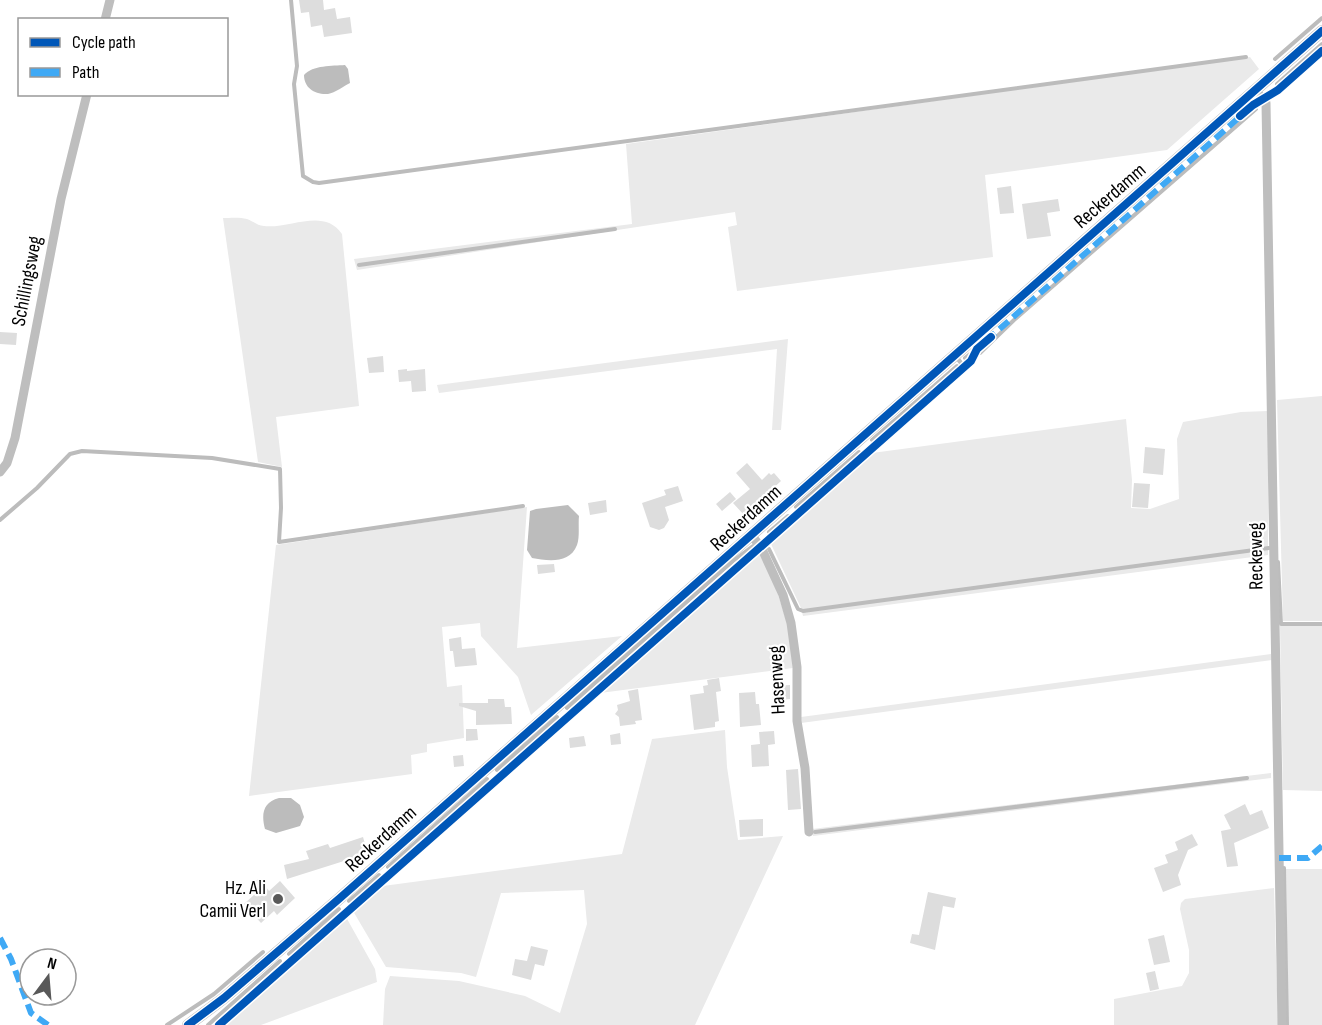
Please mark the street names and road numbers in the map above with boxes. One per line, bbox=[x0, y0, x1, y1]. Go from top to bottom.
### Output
street label: Reckerdamm bbox=[1069, 158, 1151, 234]
street label: Schillingsweg bbox=[7, 234, 47, 328]
street label: Reckerdamm bbox=[705, 480, 787, 556]
street label: Reckeweg bbox=[1243, 522, 1269, 590]
street label: Hasenweg bbox=[763, 645, 791, 715]
street label: Reckerdamm bbox=[340, 801, 422, 877]

